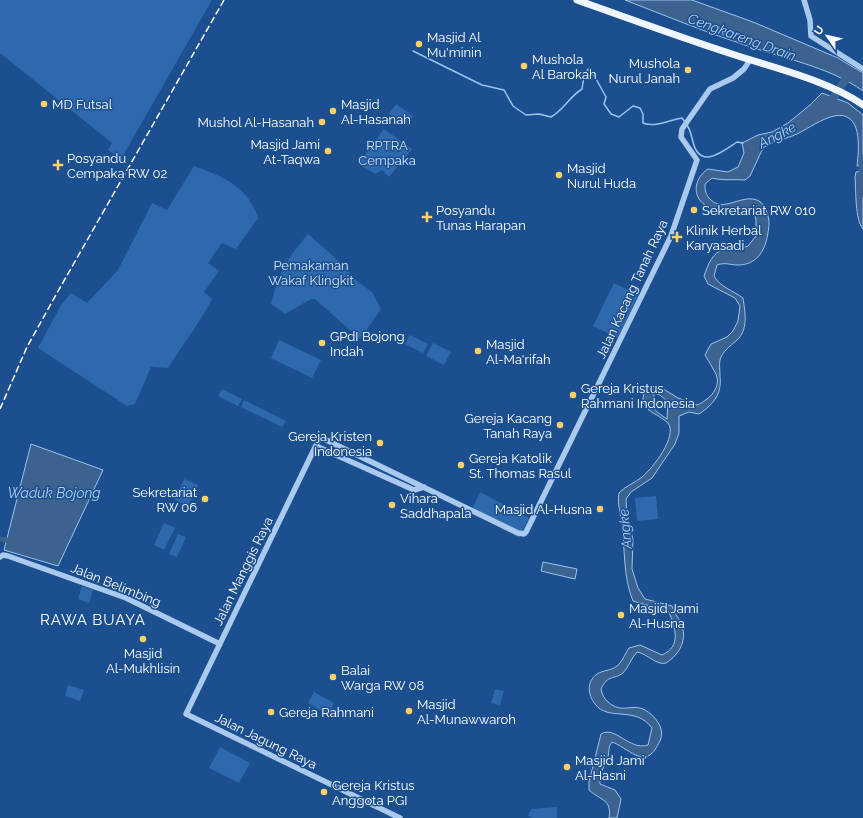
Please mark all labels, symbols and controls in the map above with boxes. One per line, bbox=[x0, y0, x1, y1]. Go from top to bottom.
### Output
water label: Cengkareng Drain bbox=[686, 10, 798, 64]
north arrow bbox=[807, 16, 847, 56]
text: U bbox=[811, 24, 827, 38]
place label: Masjid Al Mu'minin bbox=[427, 30, 481, 60]
marker: Masjid Al Mu'minin bbox=[414, 39, 424, 49]
place label: Mushola Al Barokah bbox=[532, 52, 597, 82]
place label: Mushola Nurul Janah bbox=[608, 56, 680, 86]
marker: Mushola Al Barokah bbox=[519, 61, 529, 71]
marker: Mushola Nurul Janah bbox=[683, 65, 693, 75]
place label: MD Futsal bbox=[52, 97, 113, 112]
place label: Masjid Al-Hasanah bbox=[341, 97, 411, 127]
marker: MD Futsal bbox=[39, 99, 49, 109]
marker: Masjid Al-Hasanah bbox=[328, 106, 338, 116]
place label: Mushol Al-Hasanah bbox=[197, 115, 314, 130]
marker: Mushol Al-Hasanah bbox=[317, 117, 327, 127]
water label: Angke bbox=[755, 118, 799, 152]
place label: Masjid Jami At-Taqwa bbox=[250, 137, 320, 167]
park label: RPTRA Cempaka bbox=[358, 138, 416, 168]
marker: Masjid Jami At-Taqwa bbox=[323, 146, 333, 156]
place label: Posyandu Cempaka RW 02 bbox=[67, 151, 168, 181]
marker: Posyandu Cempaka RW 02 bbox=[52, 159, 64, 171]
place label: Masjid Nurul Huda bbox=[567, 161, 636, 191]
marker: Masjid Nurul Huda bbox=[554, 170, 564, 180]
place label: Posyandu Tunas Harapan bbox=[436, 203, 526, 233]
place label: Sekretariat RW 010 bbox=[702, 203, 816, 218]
marker: Sekretariat RW 010 bbox=[689, 205, 699, 215]
marker: Posyandu Tunas Harapan bbox=[421, 211, 433, 223]
street label: Jalan Kacang Tanah Raya bbox=[593, 217, 671, 361]
place label: Klinik Herbal Karyasadi bbox=[686, 223, 762, 253]
marker: Klinik Herbal Karyasadi bbox=[671, 231, 683, 243]
park label: Pemakaman Wakaf Klingkit bbox=[268, 258, 354, 288]
place label: GPdI Bojong Indah bbox=[330, 329, 405, 359]
place label: Masjid Al-Ma'rifah bbox=[486, 337, 551, 367]
marker: GPdI Bojong Indah bbox=[317, 338, 327, 348]
marker: Masjid Al-Ma'rifah bbox=[473, 346, 483, 356]
place label: Gereja Kristus Rahmani Indonesia bbox=[581, 381, 695, 411]
marker: Gereja Kristus Rahmani Indonesia bbox=[568, 390, 578, 400]
place label: Gereja Kacang Tanah Raya bbox=[464, 411, 552, 441]
marker: Gereja Kacang Tanah Raya bbox=[555, 420, 565, 430]
place label: Gereja Kristen Indonesia bbox=[288, 429, 372, 459]
marker: Gereja Kristen Indonesia bbox=[375, 438, 385, 448]
place label: Gereja Katolik St. Thomas Rasul bbox=[469, 451, 572, 481]
marker: Gereja Katolik St. Thomas Rasul bbox=[456, 460, 466, 470]
water label: Waduk Bojong bbox=[7, 485, 101, 501]
place label: Sekretariat RW 06 bbox=[132, 485, 198, 515]
place label: Vihara Saddhapala bbox=[400, 491, 472, 521]
marker: Sekretariat RW 06 bbox=[200, 494, 210, 504]
marker: Vihara Saddhapala bbox=[387, 500, 397, 510]
place label: Masjid Al-Husna bbox=[495, 502, 592, 517]
marker: Masjid Al-Husna bbox=[595, 504, 605, 514]
water label: Angke bbox=[615, 508, 635, 551]
street label: Jalan Manggis Raya bbox=[210, 514, 276, 628]
street label: Jalan Belimbing bbox=[69, 560, 163, 610]
place label: Masjid Jami Al-Husna bbox=[629, 601, 699, 631]
marker: Masjid Jami Al-Husna bbox=[616, 610, 626, 620]
district label: RAWA BUAYA bbox=[40, 611, 146, 629]
marker: Masjid Al-Mukhlisin bbox=[138, 634, 148, 644]
place label: Masjid Al-Mukhlisin bbox=[106, 646, 180, 676]
place label: Balai Warga RW 08 bbox=[341, 663, 424, 693]
marker: Balai Warga RW 08 bbox=[328, 672, 338, 682]
place label: Masjid Al-Munawwaroh bbox=[417, 697, 516, 727]
place label: Gereja Rahmani bbox=[279, 705, 374, 720]
marker: Masjid Al-Munawwaroh bbox=[404, 706, 414, 716]
marker: Gereja Rahmani bbox=[266, 707, 276, 717]
street label: Jalan Jagung Raya bbox=[213, 710, 319, 772]
place label: Masjid Jami' Al-Hasni bbox=[575, 753, 647, 783]
marker: Masjid Jami' Al-Hasni bbox=[562, 762, 572, 772]
place label: Gereja Kristus Anggota PGI bbox=[332, 778, 415, 808]
marker: Gereja Kristus Anggota PGI bbox=[319, 787, 329, 797]

